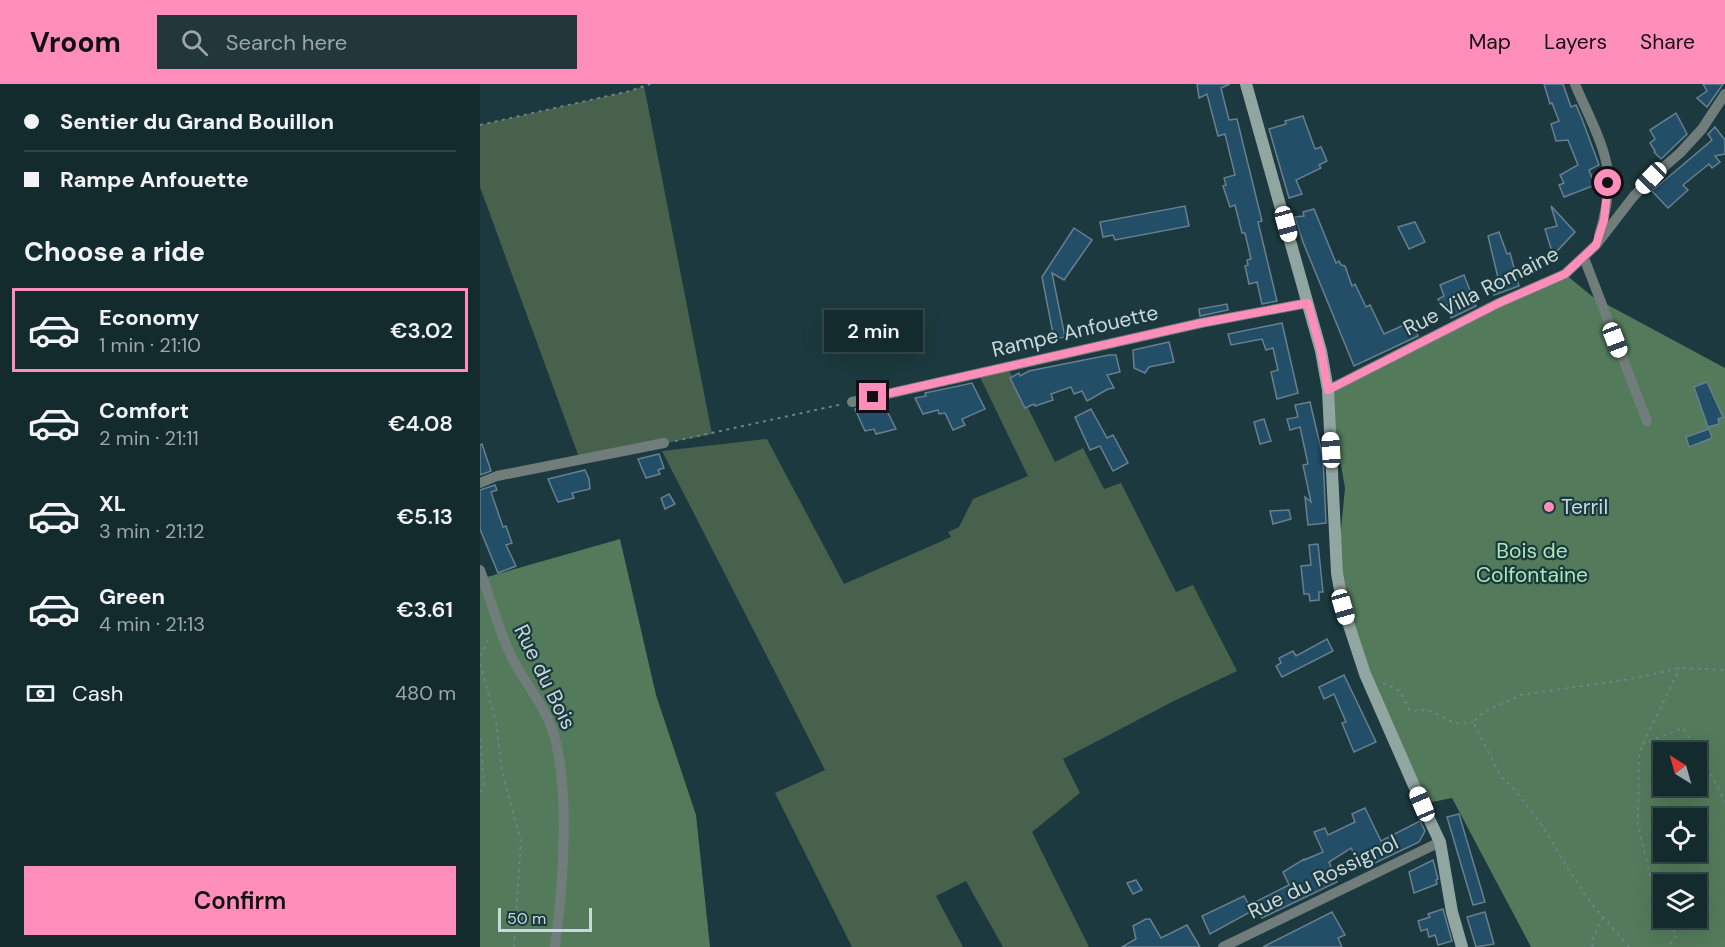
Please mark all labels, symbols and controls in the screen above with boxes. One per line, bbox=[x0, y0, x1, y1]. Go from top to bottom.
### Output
search box bbox=[157, 15, 577, 69]
text: Vroom bbox=[30, 24, 121, 61]
icon: search bbox=[178, 26, 211, 59]
text: Search here bbox=[226, 28, 347, 57]
text: Map bbox=[1469, 28, 1511, 56]
text: Layers bbox=[1544, 28, 1607, 56]
text: Share bbox=[1640, 28, 1695, 56]
text: Sentier du Grand Bouillon bbox=[60, 107, 334, 136]
car bbox=[1632, 159, 1670, 197]
text: Rampe Anfouette bbox=[60, 165, 249, 194]
route start bbox=[1594, 169, 1621, 196]
car bbox=[1273, 204, 1299, 244]
text: Choose a ride bbox=[24, 234, 205, 269]
street label: Rue Villa Romaine bbox=[1398, 240, 1564, 342]
street label: Rampe Anfouette bbox=[989, 298, 1161, 364]
icon: car bbox=[27, 303, 81, 357]
text: Economy bbox=[99, 303, 199, 332]
callout: 2 min bbox=[824, 310, 922, 352]
text: €3.02 bbox=[390, 316, 453, 345]
text: 2 min bbox=[847, 318, 900, 344]
car bbox=[1600, 320, 1630, 360]
text: 1 min · 21:10 bbox=[99, 332, 201, 358]
route end bbox=[859, 383, 886, 410]
icon: car bbox=[27, 396, 81, 450]
text: Comfort bbox=[99, 396, 189, 425]
text: €4.08 bbox=[388, 409, 453, 438]
text: 2 min · 21:11 bbox=[99, 425, 199, 451]
car bbox=[1321, 432, 1341, 468]
icon: car bbox=[27, 489, 81, 543]
text: XL bbox=[99, 489, 126, 518]
place label: Terril bbox=[1561, 493, 1608, 521]
marker: Terril bbox=[1542, 500, 1556, 514]
text: €5.13 bbox=[397, 502, 453, 531]
text: 3 min · 21:12 bbox=[99, 518, 204, 544]
park label: Bois de Colfontaine bbox=[1476, 537, 1588, 589]
icon: car bbox=[27, 582, 81, 636]
text: Green bbox=[99, 582, 165, 611]
car bbox=[1329, 587, 1357, 627]
text: €3.61 bbox=[396, 595, 453, 624]
text: 4 min · 21:13 bbox=[99, 611, 205, 637]
street label: Rue du Bois bbox=[508, 620, 582, 734]
icon: cash bbox=[24, 677, 57, 710]
text: Cash bbox=[72, 679, 123, 708]
text: 480 m bbox=[395, 680, 456, 706]
north arrow bbox=[1653, 742, 1707, 796]
map controls bbox=[1653, 742, 1707, 928]
car bbox=[1407, 784, 1437, 824]
button: locate bbox=[1653, 808, 1707, 862]
street label: Rue du Rossignol bbox=[1243, 828, 1403, 926]
button: Confirm bbox=[24, 866, 456, 935]
button: layers bbox=[1653, 874, 1707, 928]
scale bar bbox=[498, 905, 592, 932]
text: 50 m bbox=[507, 908, 546, 929]

